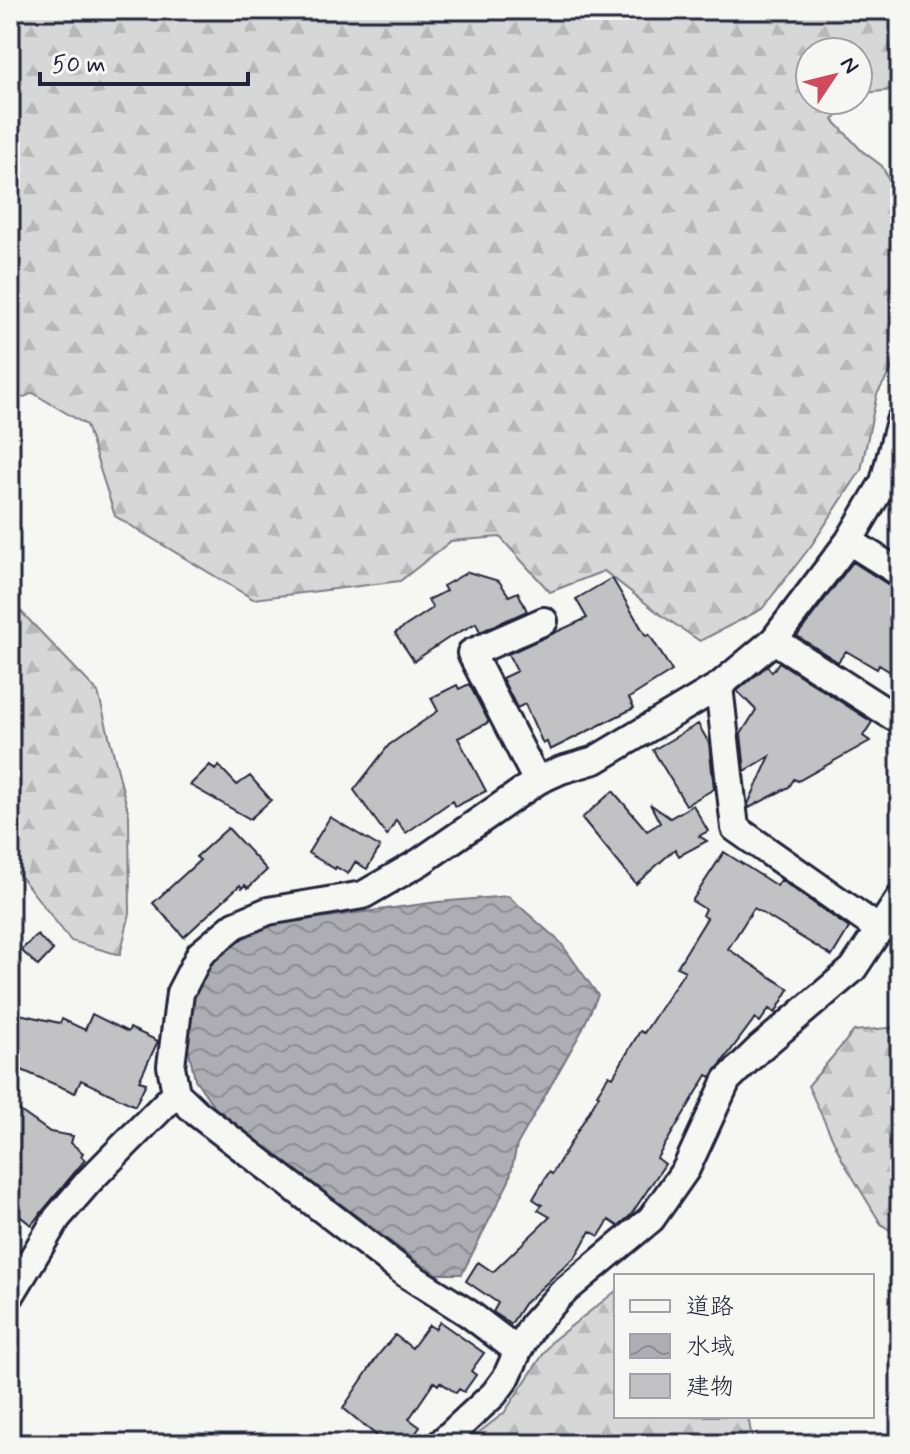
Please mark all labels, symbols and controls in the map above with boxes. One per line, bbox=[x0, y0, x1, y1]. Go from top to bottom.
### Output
scale bar bbox=[40, 36, 248, 86]
north arrow bbox=[794, 36, 874, 116]
text: 50 m bbox=[52, 50, 106, 81]
text: N bbox=[833, 52, 864, 80]
legend bbox=[614, 1274, 874, 1418]
text: 道路 bbox=[686, 1292, 734, 1323]
text: 水域 bbox=[686, 1332, 734, 1363]
text: 建物 bbox=[686, 1372, 734, 1403]

